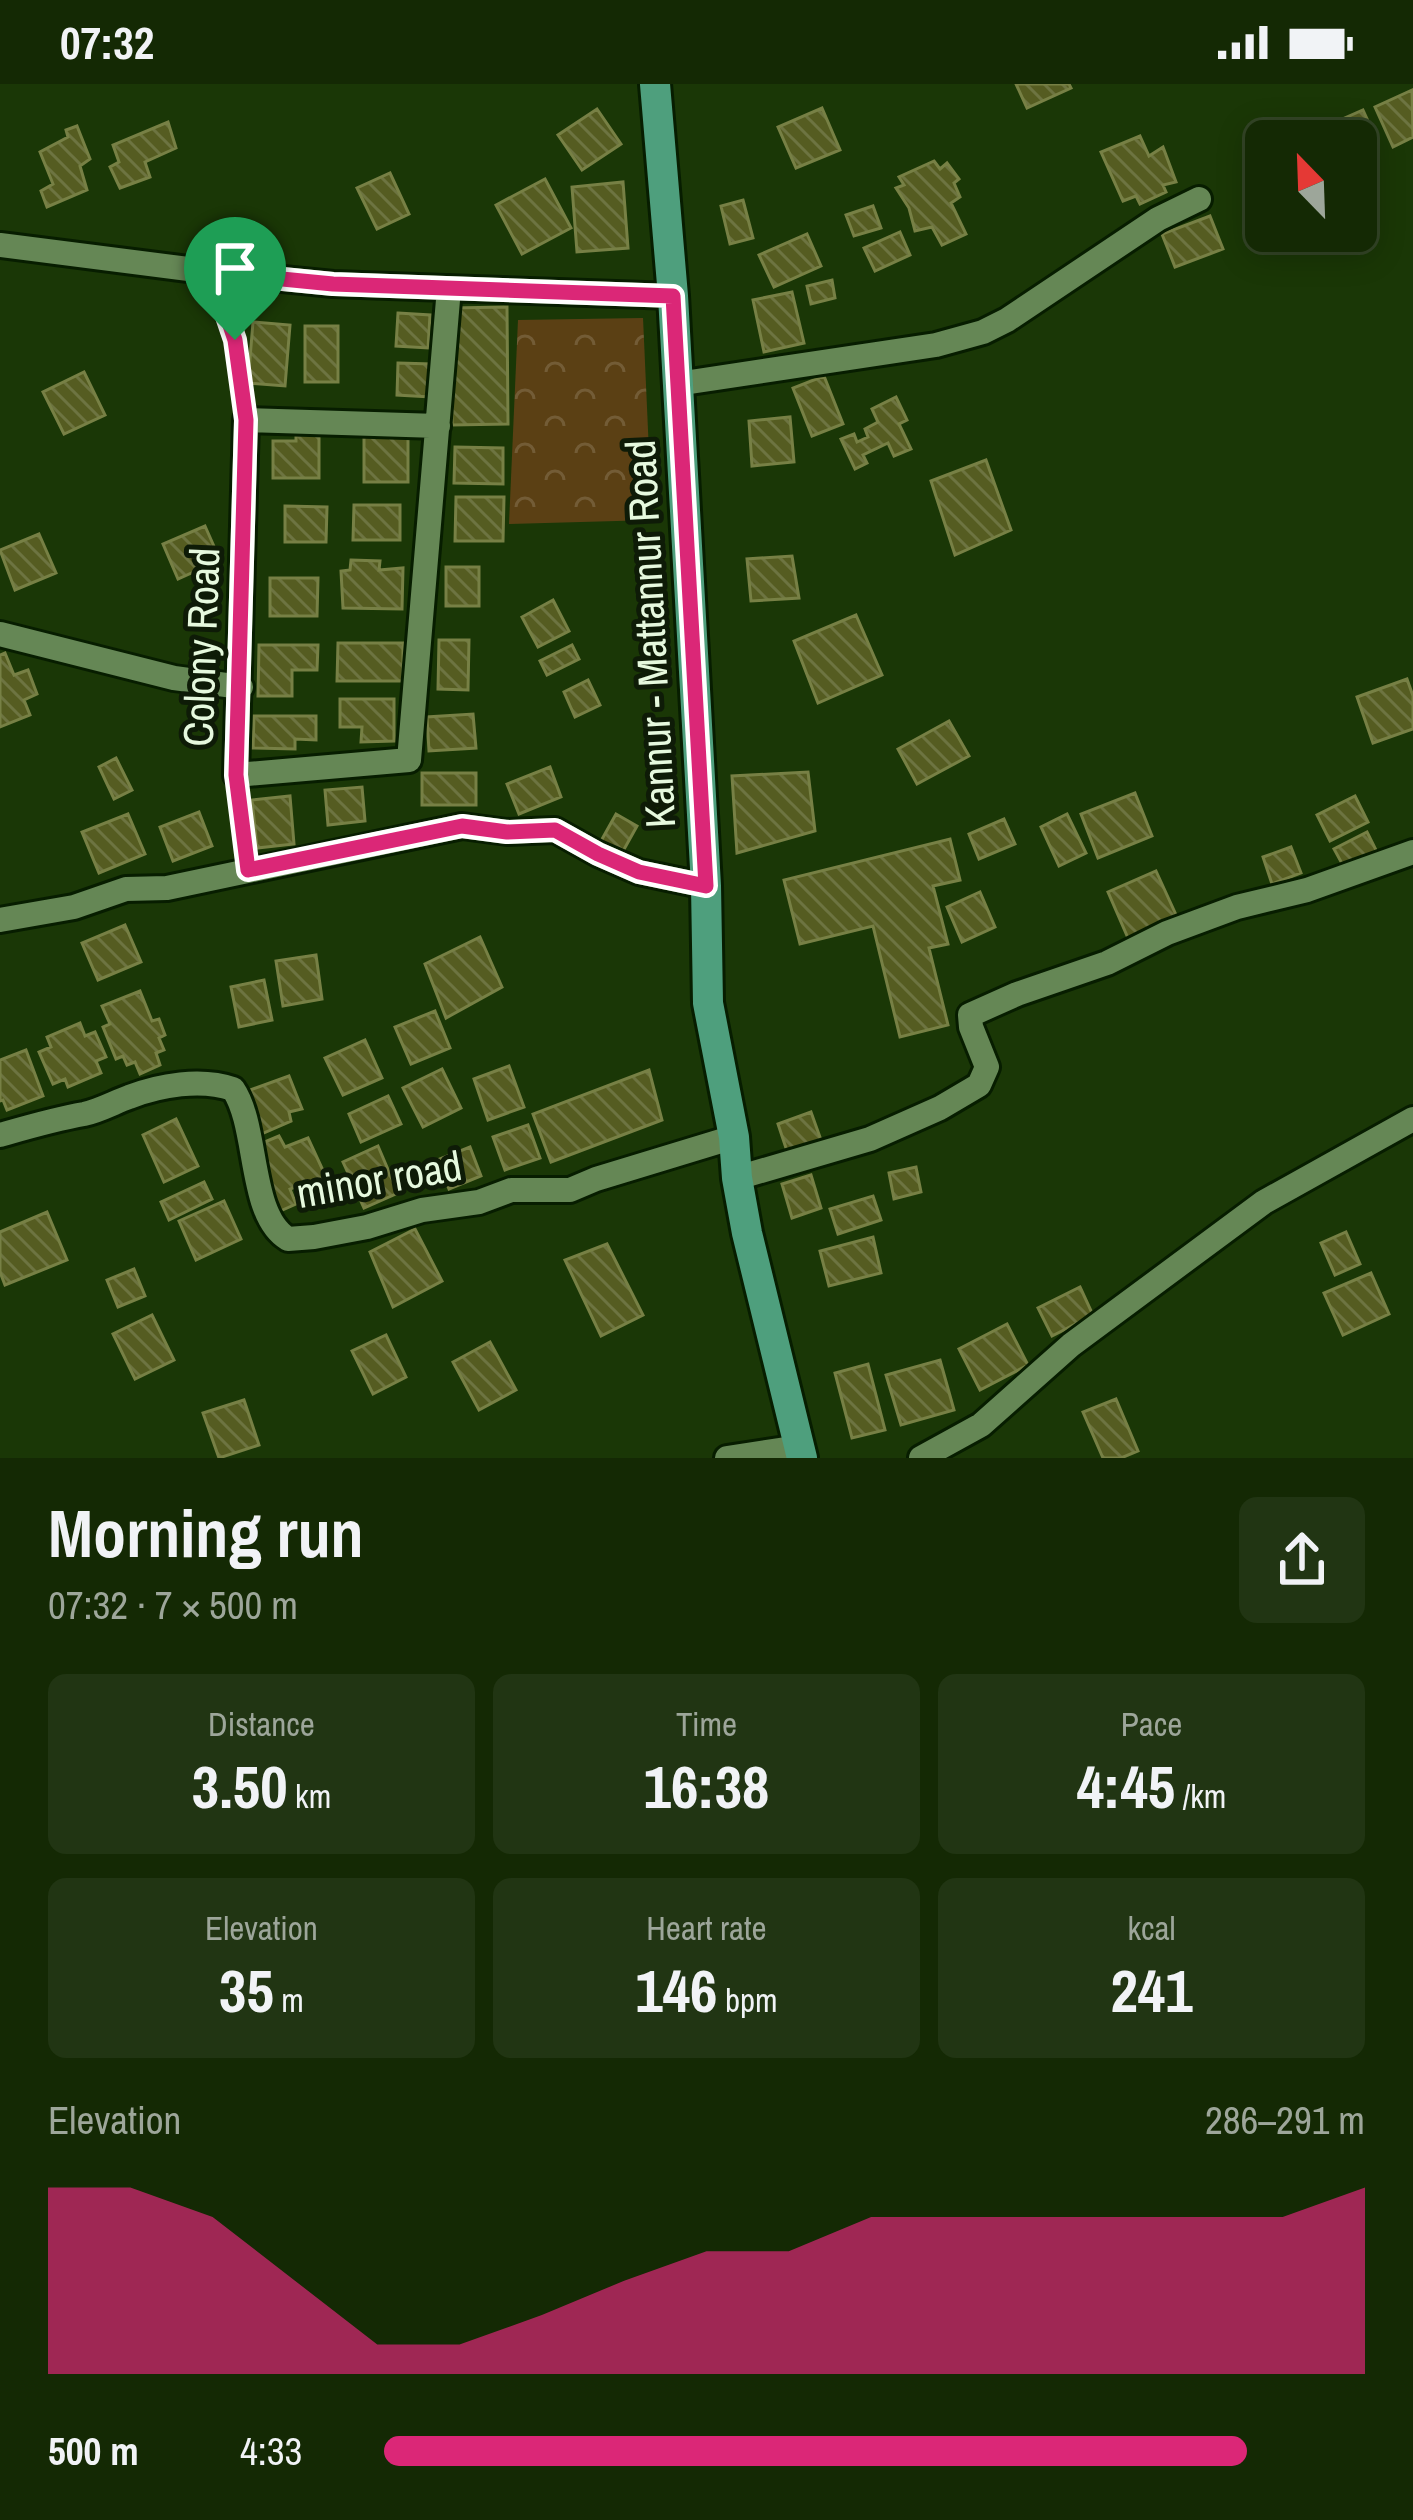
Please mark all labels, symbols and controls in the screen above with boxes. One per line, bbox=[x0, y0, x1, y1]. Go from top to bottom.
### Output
text: 07:32 bbox=[60, 12, 154, 73]
north arrow bbox=[1245, 120, 1377, 252]
map controls bbox=[1245, 120, 1377, 252]
pin bbox=[184, 217, 286, 340]
icon: arrive bbox=[202, 235, 268, 301]
street label: Kannur - Mattannur Road bbox=[612, 438, 688, 830]
street label: Colony Road bbox=[170, 547, 232, 747]
street label: minor road bbox=[292, 1137, 466, 1221]
text: Morning run bbox=[48, 1489, 364, 1578]
button: share bbox=[1239, 1497, 1365, 1623]
text: 07:32 · 7 × 500 m bbox=[48, 1579, 298, 1631]
text: Distance bbox=[208, 1702, 315, 1746]
text: Time bbox=[676, 1702, 737, 1746]
text: Pace bbox=[1121, 1702, 1182, 1746]
text: 3.50 bbox=[192, 1746, 288, 1827]
text: 16:38 bbox=[644, 1746, 769, 1827]
text: 4:45 bbox=[1077, 1746, 1175, 1827]
text: km bbox=[288, 1774, 331, 1818]
text: /km bbox=[1175, 1774, 1226, 1818]
text: Elevation bbox=[205, 1906, 318, 1950]
text: Heart rate bbox=[646, 1906, 767, 1950]
text: kcal bbox=[1127, 1906, 1176, 1950]
text: 35 bbox=[219, 1950, 274, 2031]
text: 146 bbox=[635, 1950, 717, 2031]
text: 241 bbox=[1110, 1950, 1193, 2031]
text: m bbox=[274, 1978, 304, 2022]
text: bpm bbox=[717, 1978, 778, 2022]
text: Elevation bbox=[48, 2094, 181, 2146]
text: 286–291 m bbox=[1205, 2094, 1365, 2146]
text: 500 m bbox=[48, 2425, 139, 2477]
text: 4:33 bbox=[240, 2425, 302, 2477]

